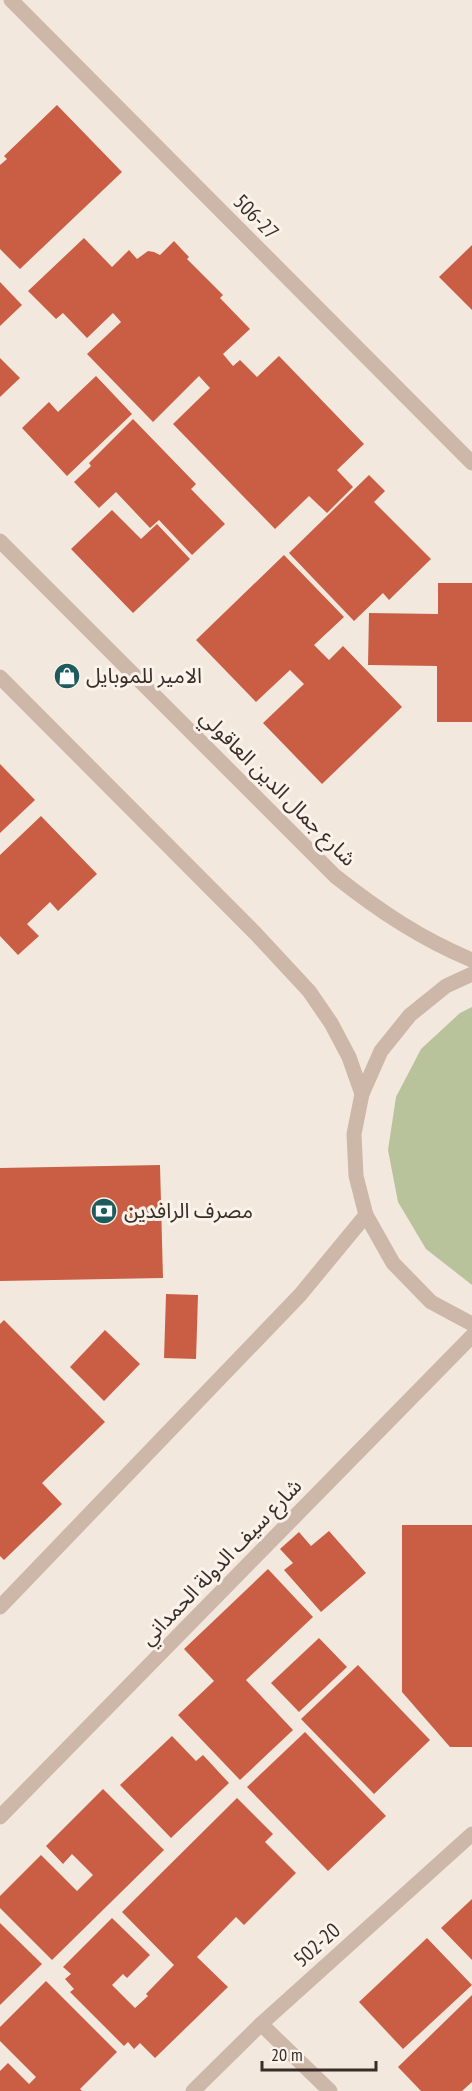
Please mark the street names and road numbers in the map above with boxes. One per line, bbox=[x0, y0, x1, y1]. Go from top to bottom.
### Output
street label: 506-27 bbox=[228, 188, 285, 245]
street label: شارع جمال الدين العاقولي bbox=[192, 704, 362, 874]
street label: شارع سيف الدولة الحمداني bbox=[134, 1473, 309, 1653]
street label: 502-20 bbox=[288, 1917, 346, 1973]

